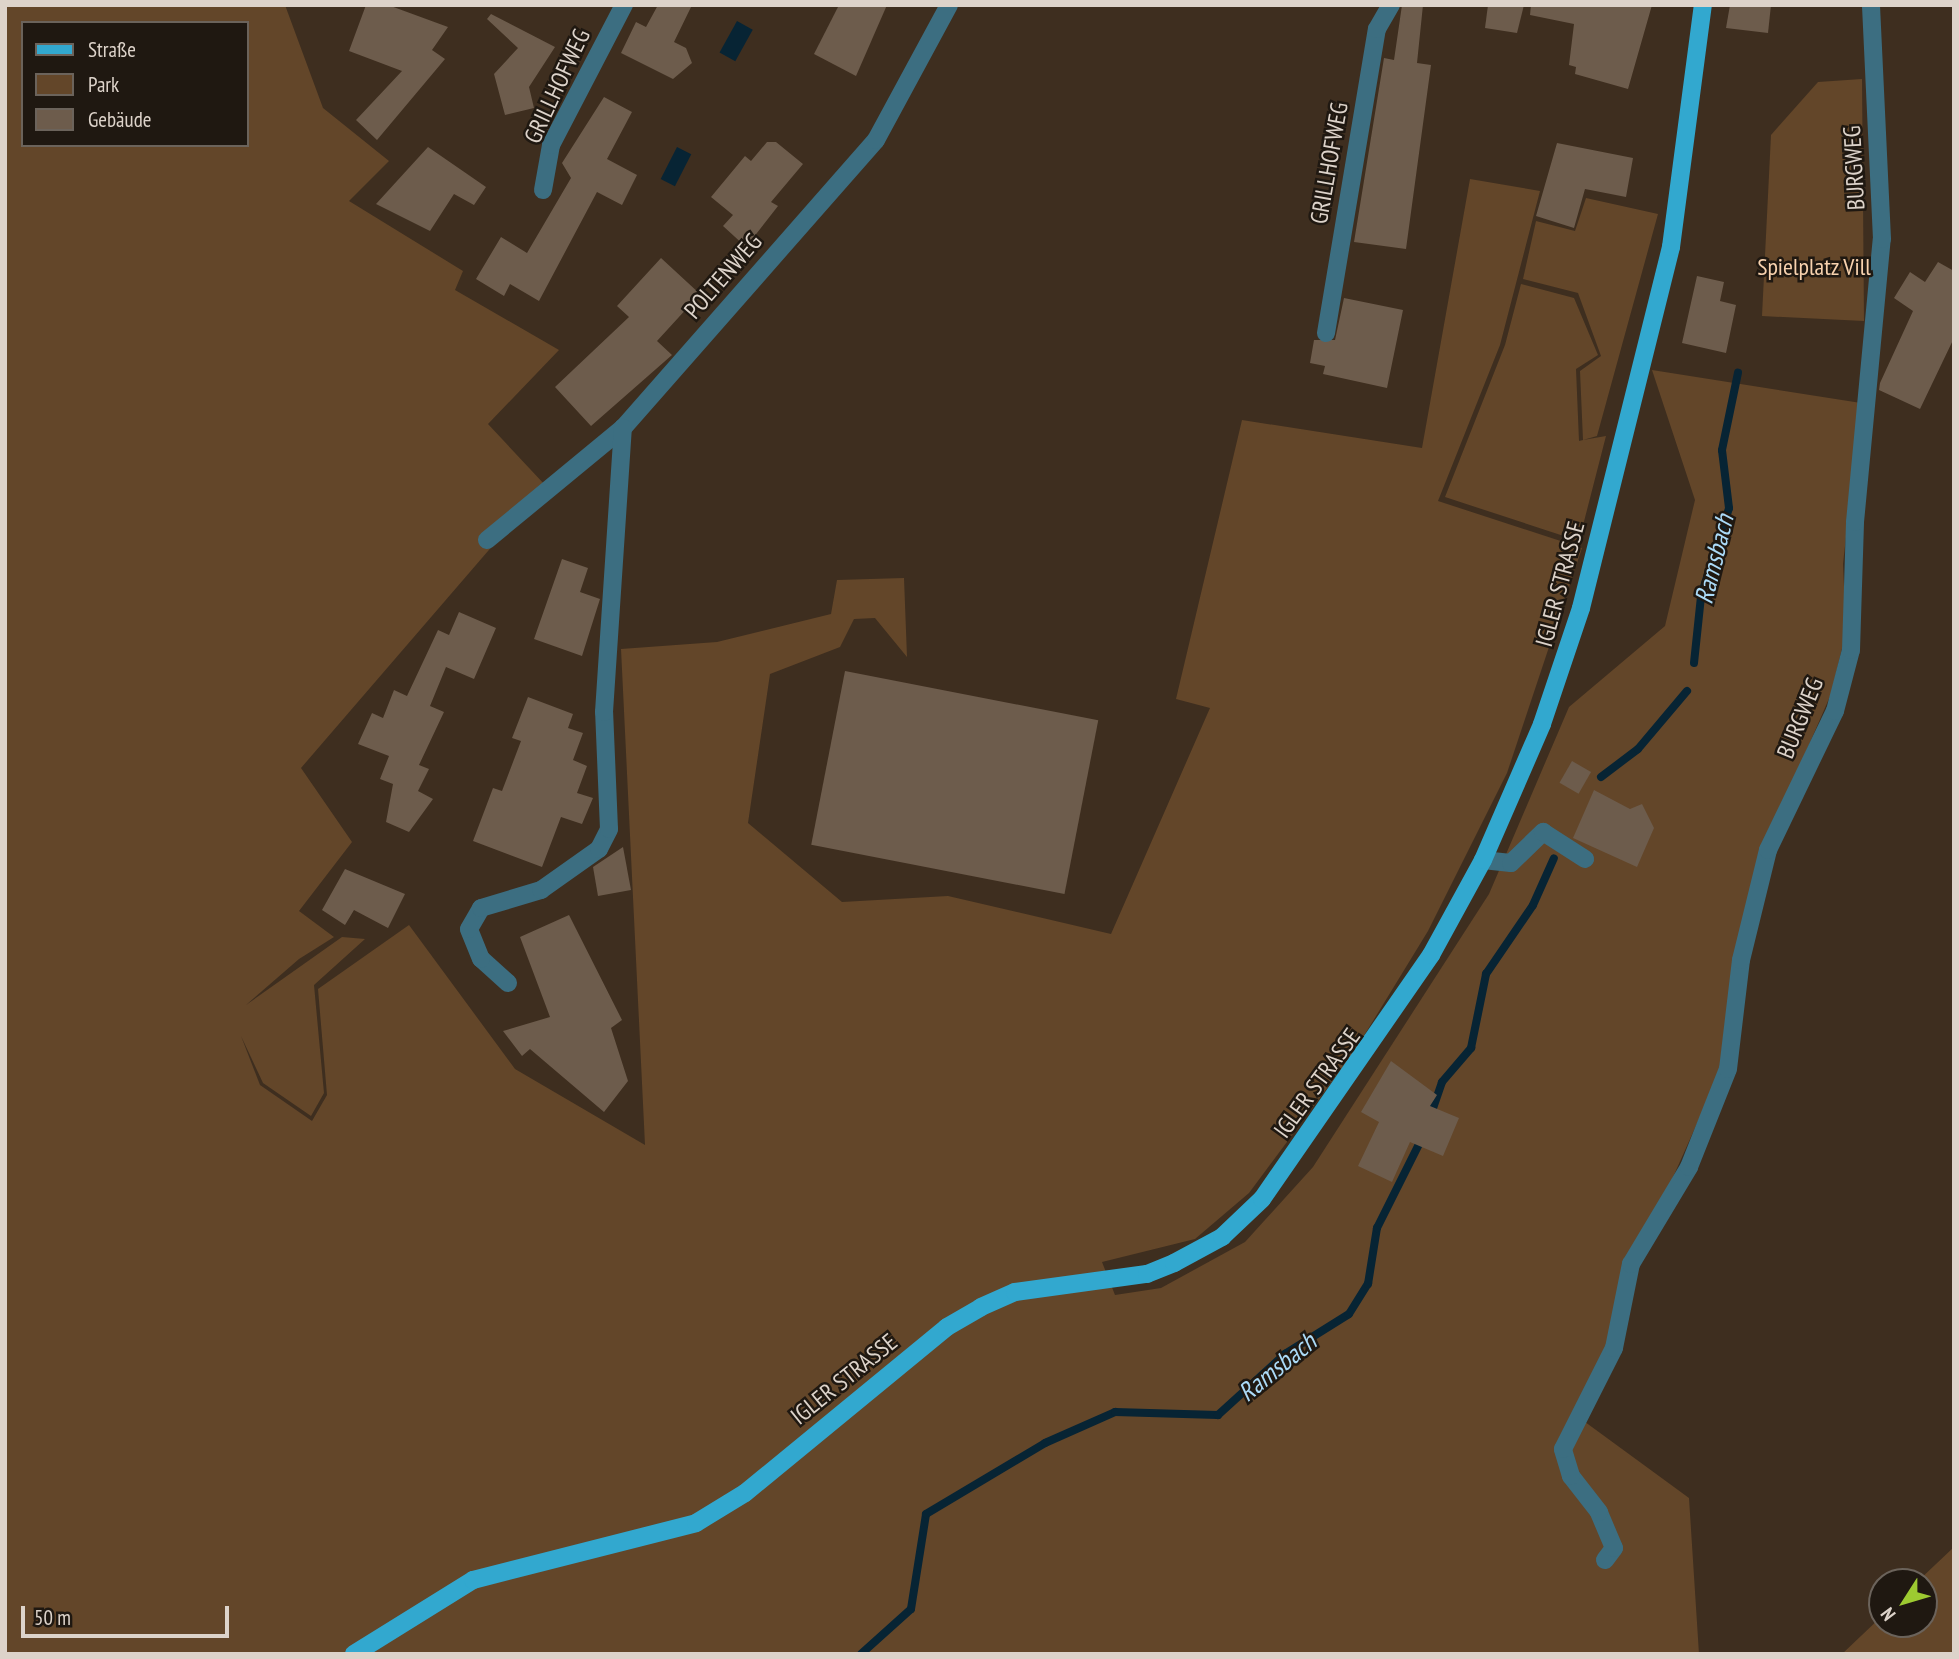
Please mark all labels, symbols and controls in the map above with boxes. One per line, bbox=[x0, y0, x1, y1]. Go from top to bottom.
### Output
legend bbox=[21, 21, 248, 147]
street label: GRILLHOFWEG bbox=[518, 24, 596, 148]
text: Straße bbox=[88, 36, 136, 63]
text: Park bbox=[88, 71, 119, 98]
street label: GRILLHOFWEG bbox=[1304, 100, 1354, 226]
text: Gebäude bbox=[88, 106, 151, 133]
street label: BURGWEG bbox=[1837, 125, 1871, 211]
street label: POLTENWEG bbox=[678, 228, 768, 324]
park label: Spielplatz Vill bbox=[1757, 253, 1871, 281]
water label: Ramsbach bbox=[1688, 511, 1740, 607]
street label: IGLER STRASSE bbox=[1529, 518, 1591, 650]
street label: BURGWEG bbox=[1771, 673, 1829, 763]
street label: IGLER STRASSE bbox=[1268, 1023, 1366, 1143]
water label: Ramsbach bbox=[1232, 1326, 1322, 1408]
street label: IGLER STRASSE bbox=[785, 1327, 903, 1431]
north arrow bbox=[1868, 1568, 1938, 1638]
scale bar bbox=[24, 1592, 233, 1636]
text: N bbox=[1875, 1603, 1901, 1626]
text: 50 m bbox=[34, 1604, 71, 1631]

